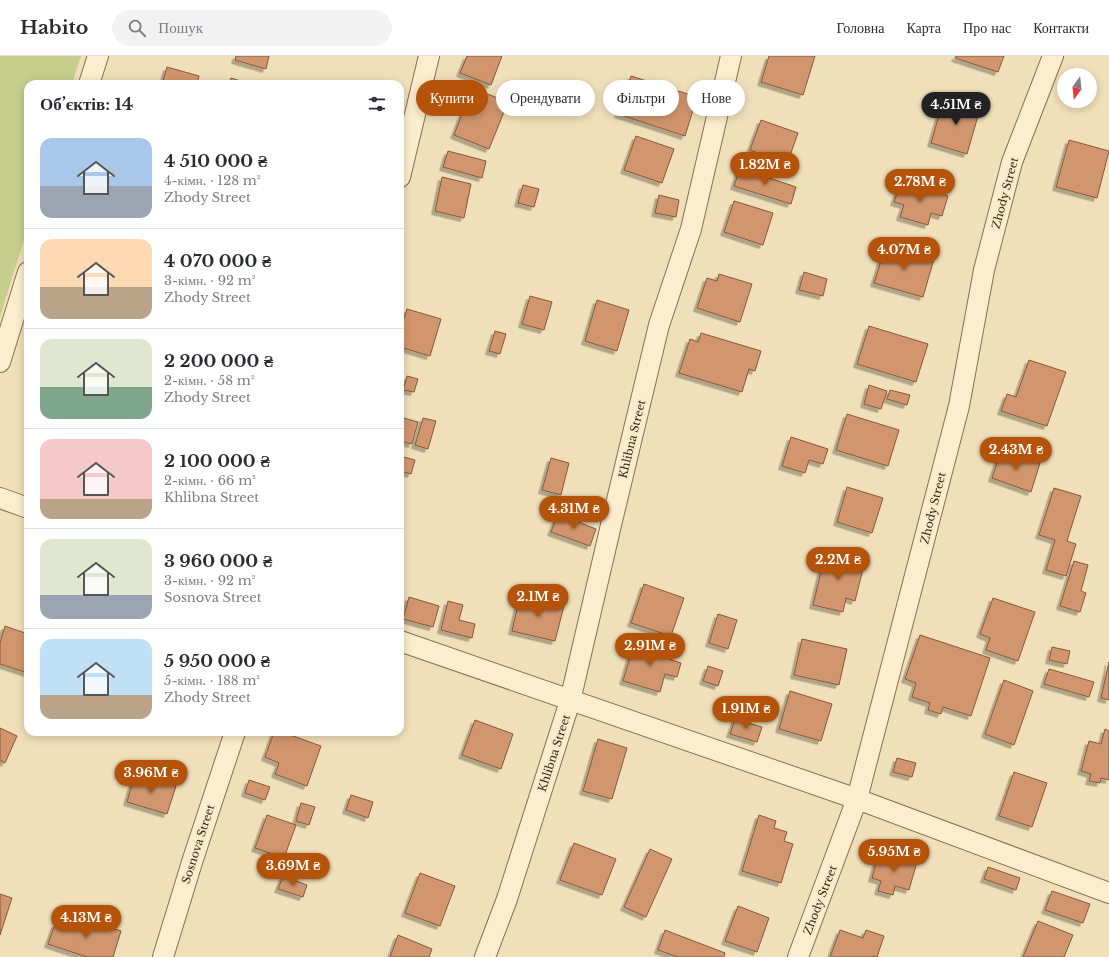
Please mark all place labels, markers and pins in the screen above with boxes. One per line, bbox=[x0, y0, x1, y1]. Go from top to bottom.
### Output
pin: 4.51M ₴ bbox=[919, 92, 993, 126]
pin: 1.82M ₴ bbox=[728, 152, 802, 186]
pin: 2.78M ₴ bbox=[883, 169, 957, 203]
pin: 4.07M ₴ bbox=[867, 237, 941, 271]
pin: 2.43M ₴ bbox=[979, 437, 1053, 471]
pin: 4.31M ₴ bbox=[537, 496, 611, 530]
pin: 2.2M ₴ bbox=[805, 547, 871, 581]
pin: 2.1M ₴ bbox=[505, 584, 571, 618]
pin: 2.91M ₴ bbox=[613, 633, 687, 667]
pin: 1.91M ₴ bbox=[709, 696, 783, 730]
pin: 3.96M ₴ bbox=[114, 760, 188, 794]
pin: 5.95M ₴ bbox=[857, 839, 931, 873]
pin: 3.69M ₴ bbox=[256, 853, 330, 887]
pin: 4.13M ₴ bbox=[49, 905, 123, 939]

